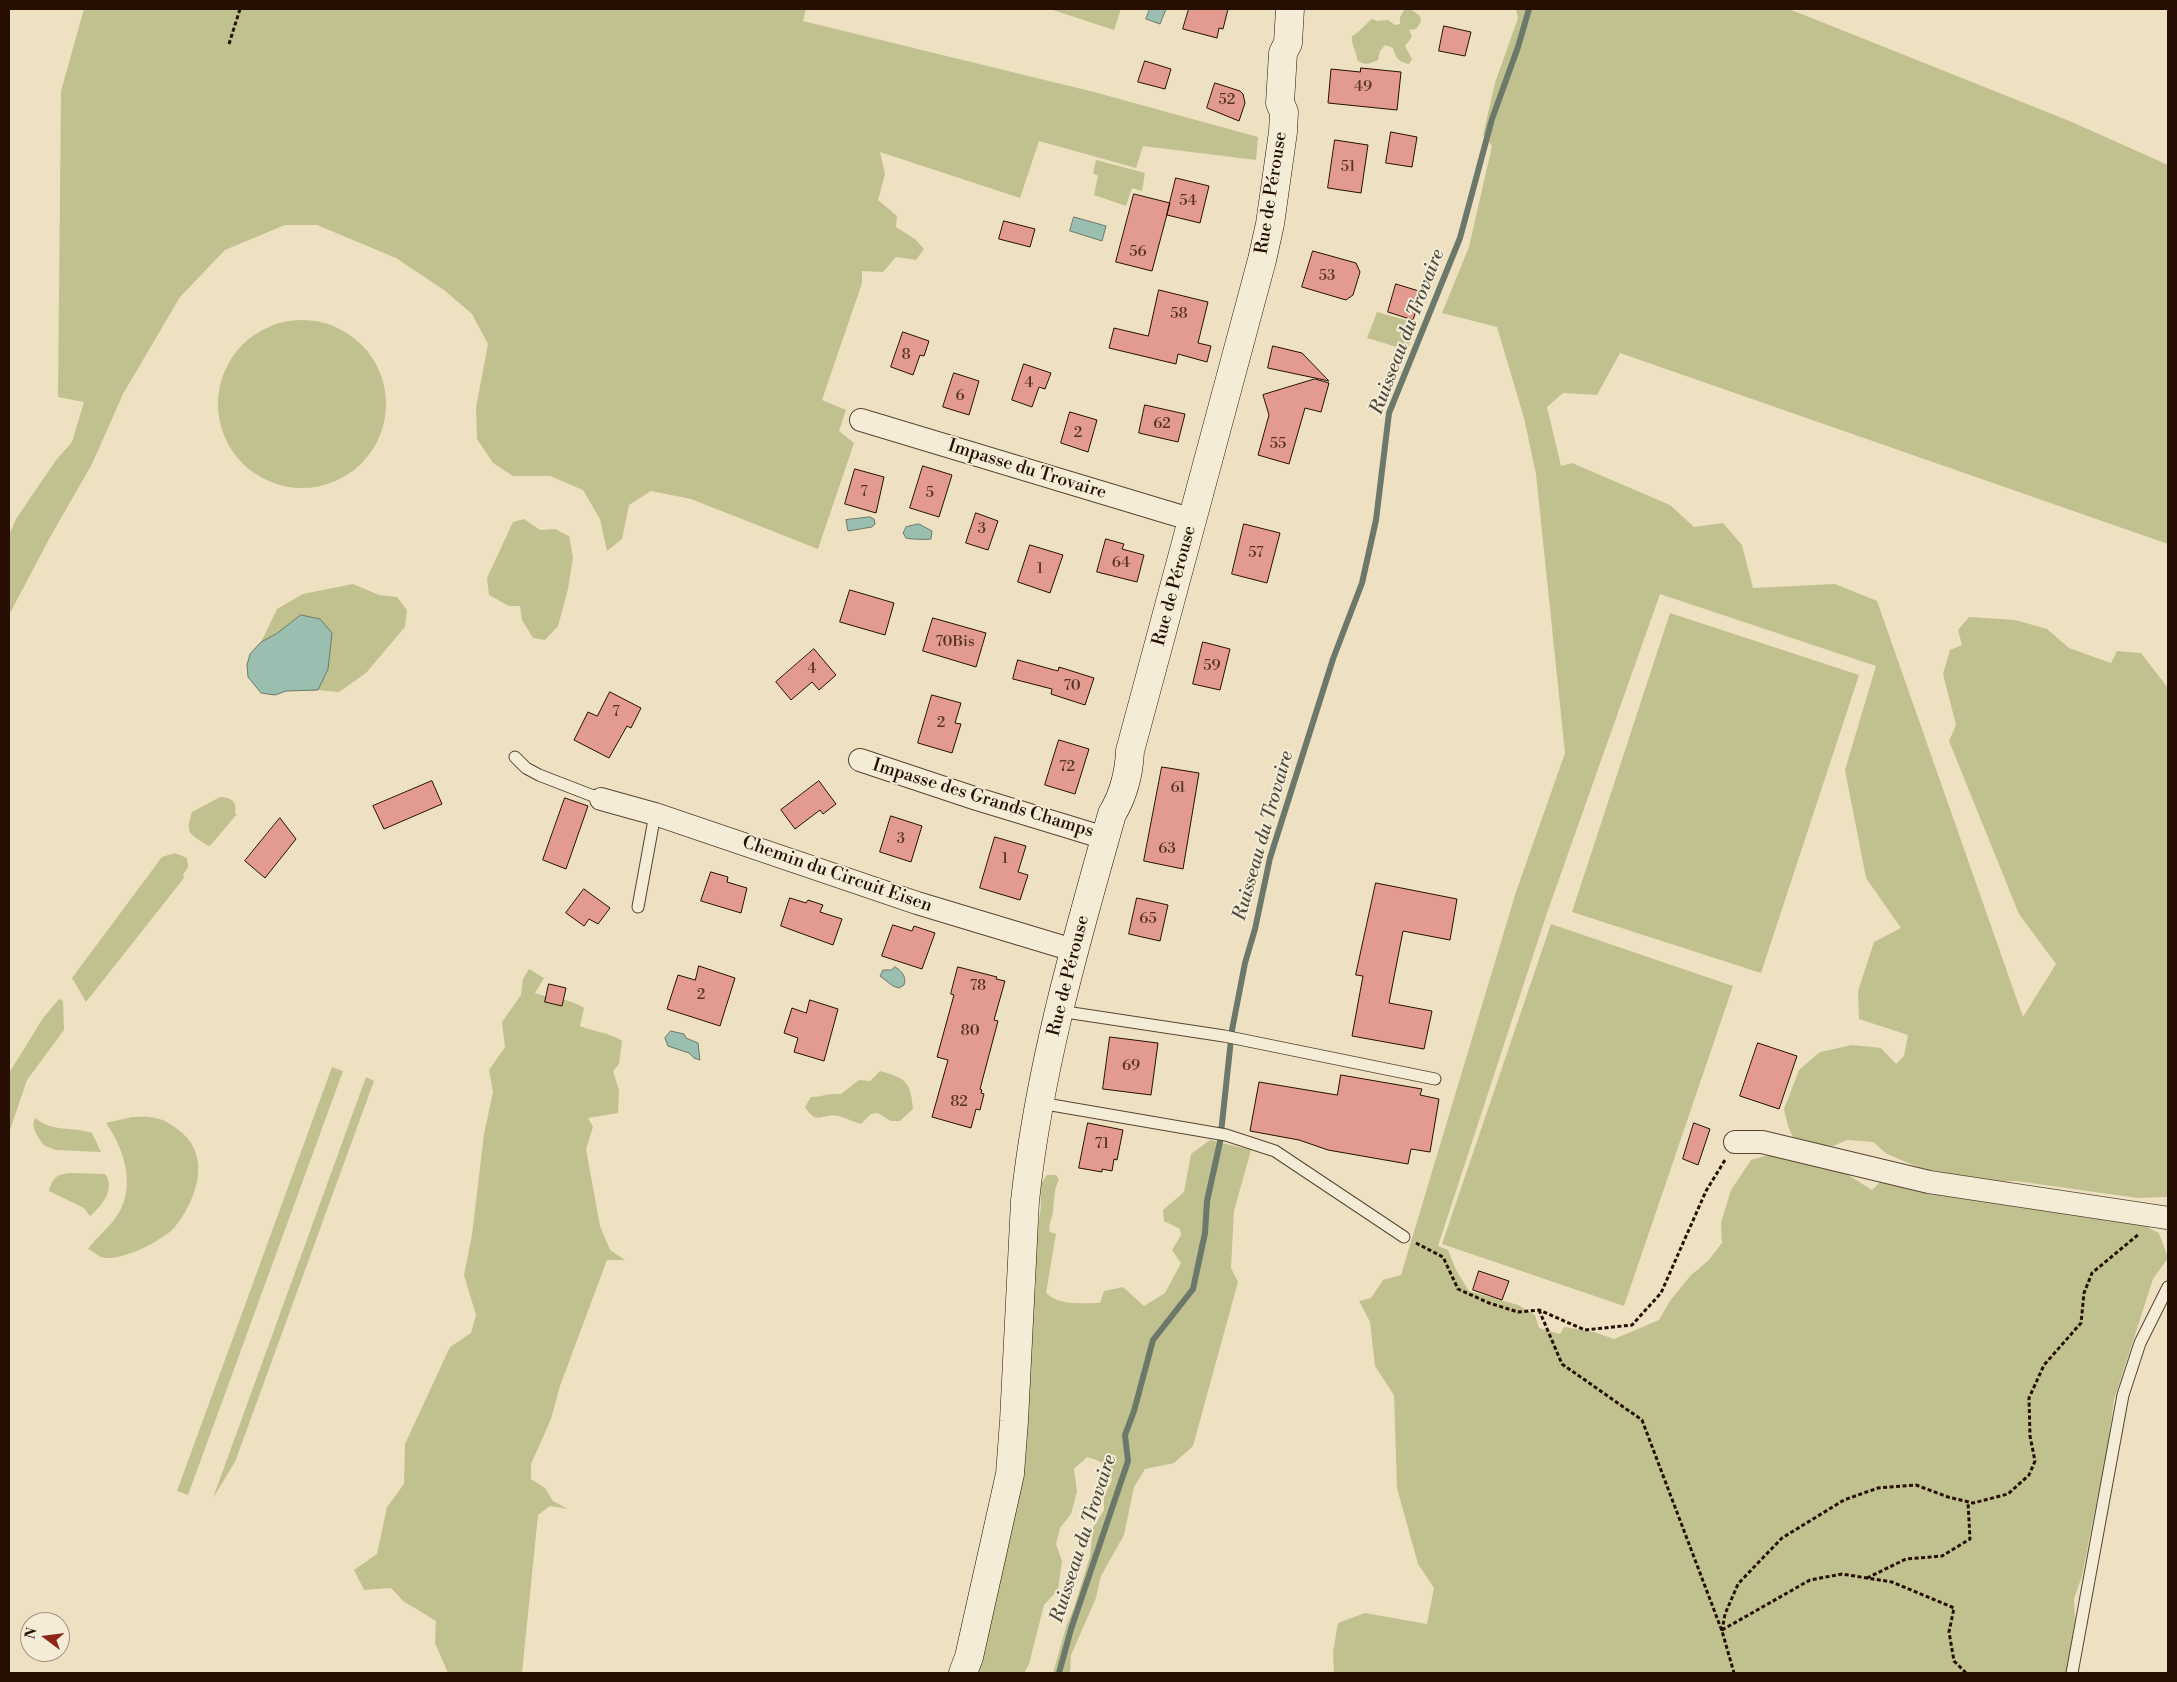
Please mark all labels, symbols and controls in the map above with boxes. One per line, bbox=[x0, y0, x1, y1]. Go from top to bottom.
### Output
house number: 49 bbox=[1354, 78, 1372, 96]
house number: 52 bbox=[1219, 91, 1235, 109]
street label: Rue de Pérouse bbox=[1252, 130, 1292, 256]
house number: 51 bbox=[1341, 158, 1355, 176]
house number: 54 bbox=[1179, 192, 1197, 210]
house number: 56 bbox=[1129, 243, 1147, 261]
water label: Ruisseau du Trovaire bbox=[1366, 246, 1450, 418]
house number: 53 bbox=[1319, 267, 1335, 285]
house number: 58 bbox=[1170, 305, 1188, 323]
house number: 8 bbox=[901, 346, 911, 364]
house number: 4 bbox=[1025, 374, 1033, 392]
house number: 6 bbox=[955, 387, 965, 405]
house number: 62 bbox=[1153, 415, 1171, 433]
house number: 2 bbox=[1074, 424, 1082, 442]
house number: 55 bbox=[1270, 435, 1286, 453]
street label: Impasse du Trovaire bbox=[945, 436, 1109, 504]
house number: 7 bbox=[860, 483, 868, 501]
house number: 5 bbox=[926, 484, 934, 502]
house number: 3 bbox=[978, 520, 986, 538]
street label: Rue de Pérouse bbox=[1149, 523, 1201, 649]
house number: 57 bbox=[1248, 544, 1264, 562]
house number: 64 bbox=[1112, 554, 1130, 572]
house number: 1 bbox=[1037, 560, 1043, 578]
house number: 70Bis bbox=[935, 633, 975, 651]
house number: 59 bbox=[1203, 657, 1221, 675]
house number: 4 bbox=[808, 660, 816, 678]
house number: 70 bbox=[1063, 677, 1081, 695]
house number: 7 bbox=[612, 703, 620, 721]
house number: 2 bbox=[937, 714, 945, 732]
water label: Ruisseau du Trovaire bbox=[1229, 749, 1299, 923]
street label: Impasse des Grands Champs bbox=[870, 755, 1096, 843]
house number: 72 bbox=[1059, 758, 1075, 776]
house number: 61 bbox=[1170, 779, 1186, 797]
house number: 3 bbox=[897, 830, 905, 848]
street label: Chemin du Circuit Eisen bbox=[739, 832, 935, 918]
house number: 63 bbox=[1158, 840, 1176, 858]
house number: 1 bbox=[1002, 850, 1008, 868]
house number: 65 bbox=[1139, 910, 1157, 928]
street label: Rue de Pérouse bbox=[1044, 913, 1094, 1039]
house number: 78 bbox=[970, 977, 986, 995]
house number: 2 bbox=[697, 986, 705, 1004]
house number: 80 bbox=[960, 1022, 980, 1040]
house number: 69 bbox=[1122, 1057, 1140, 1075]
house number: 82 bbox=[950, 1093, 968, 1111]
house number: 71 bbox=[1095, 1135, 1109, 1153]
water label: Ruisseau du Trovaire bbox=[1046, 1452, 1122, 1626]
north arrow bbox=[20, 1612, 70, 1662]
text: N bbox=[21, 1626, 42, 1641]

